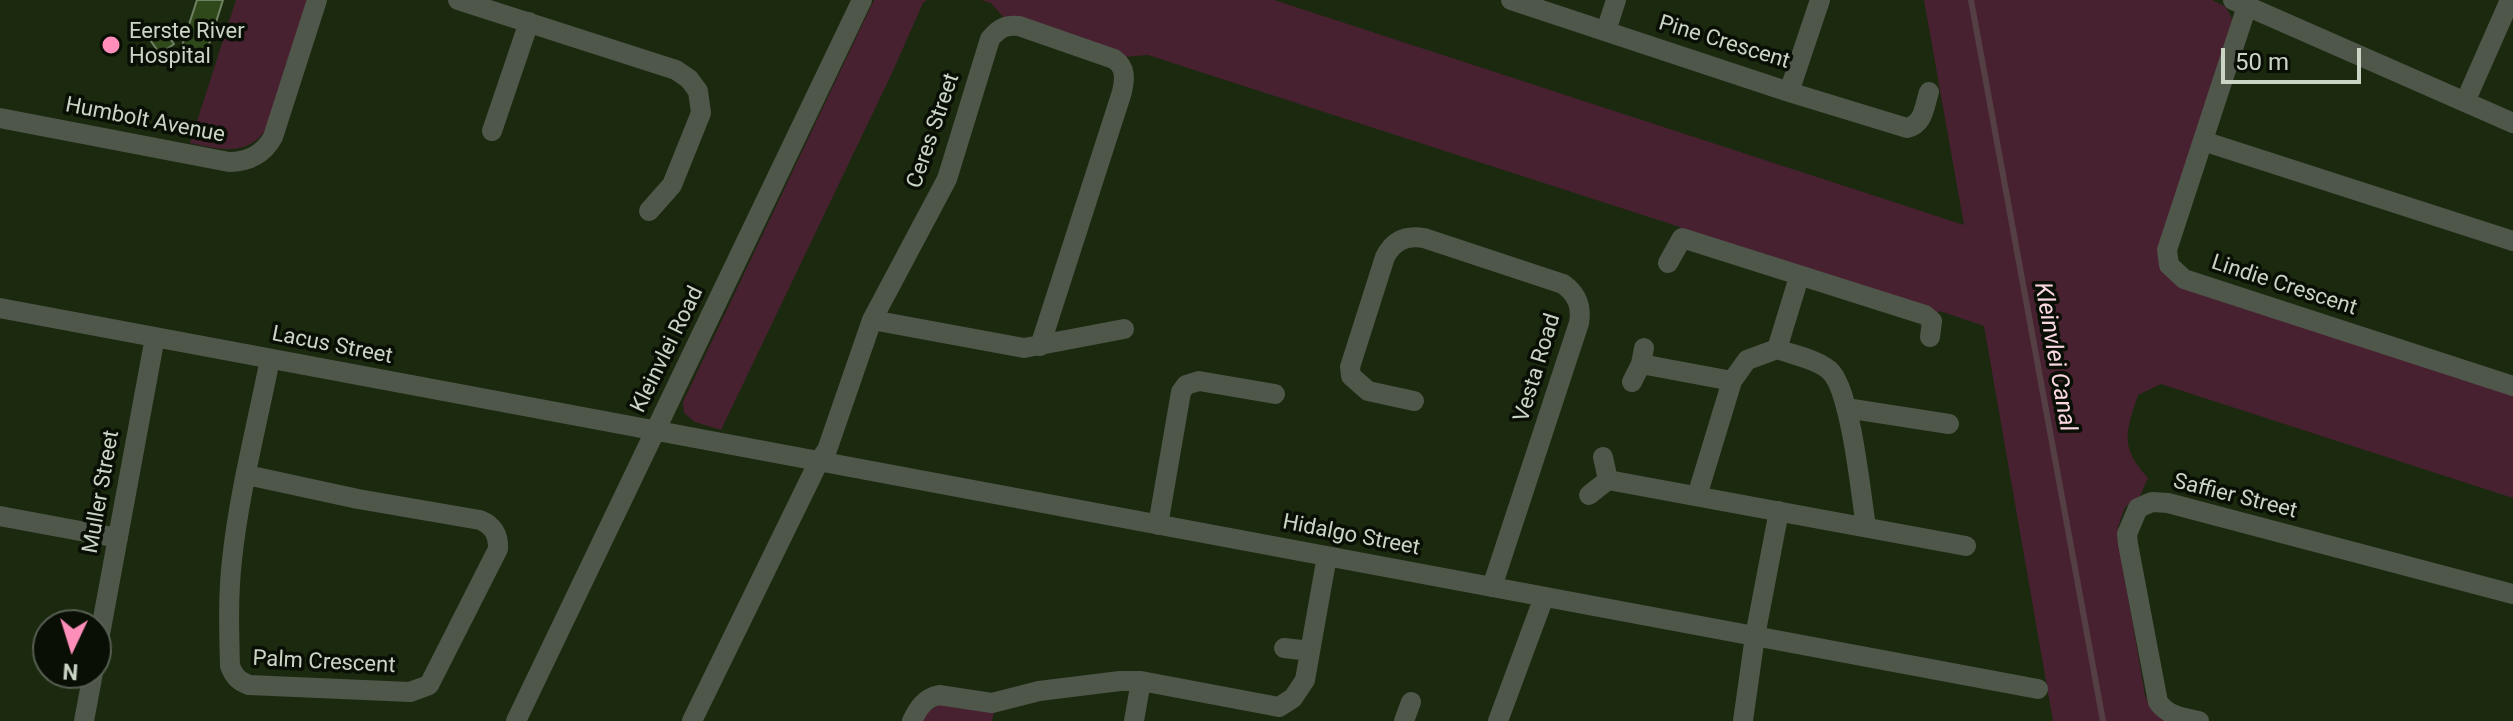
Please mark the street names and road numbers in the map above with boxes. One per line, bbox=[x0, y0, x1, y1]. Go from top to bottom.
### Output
street label: Pine Crescent bbox=[1655, 11, 1793, 75]
street label: Ceres Street bbox=[902, 70, 966, 192]
street label: Humbolt Avenue bbox=[63, 93, 227, 149]
street label: Lindie Crescent bbox=[2208, 250, 2360, 322]
street label: Kleinvlei Road bbox=[626, 283, 710, 417]
street label: Vesta Road bbox=[1509, 311, 1567, 425]
street label: Lacus Street bbox=[269, 321, 395, 371]
street label: Muller Street bbox=[78, 428, 126, 556]
street label: Saffier Street bbox=[2170, 469, 2300, 525]
street label: Hidalgo Street bbox=[1280, 510, 1422, 562]
street label: Palm Crescent bbox=[252, 646, 396, 680]

